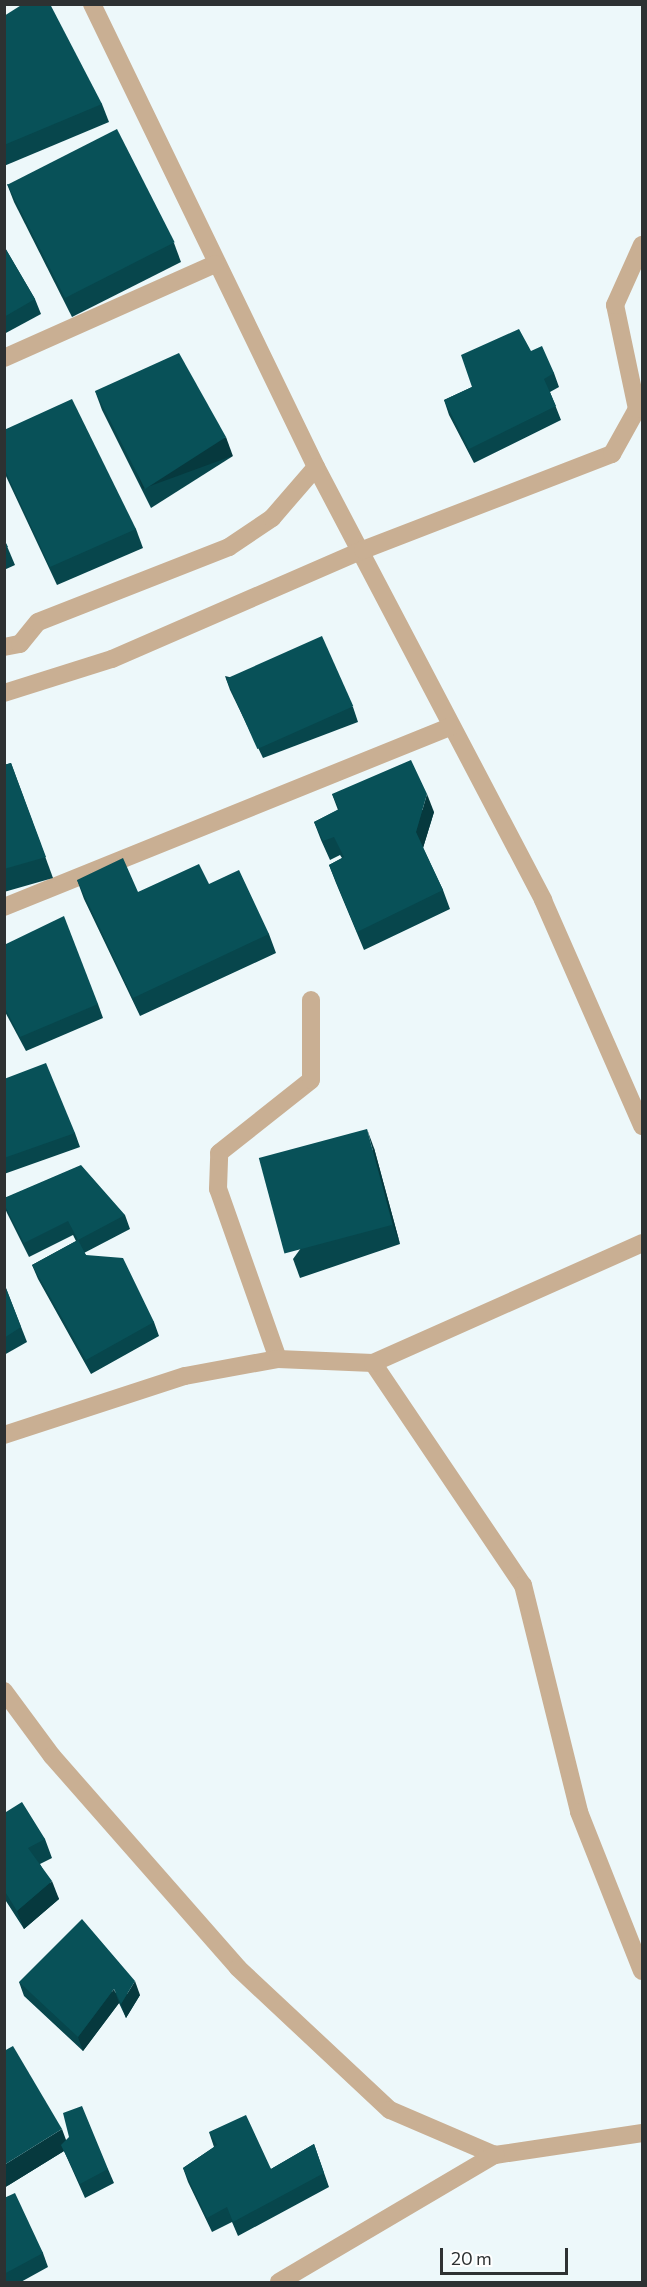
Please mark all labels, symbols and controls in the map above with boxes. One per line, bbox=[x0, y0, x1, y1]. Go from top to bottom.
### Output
scale bar bbox=[443, 2236, 570, 2274]
text: 20 m bbox=[451, 2247, 492, 2269]

